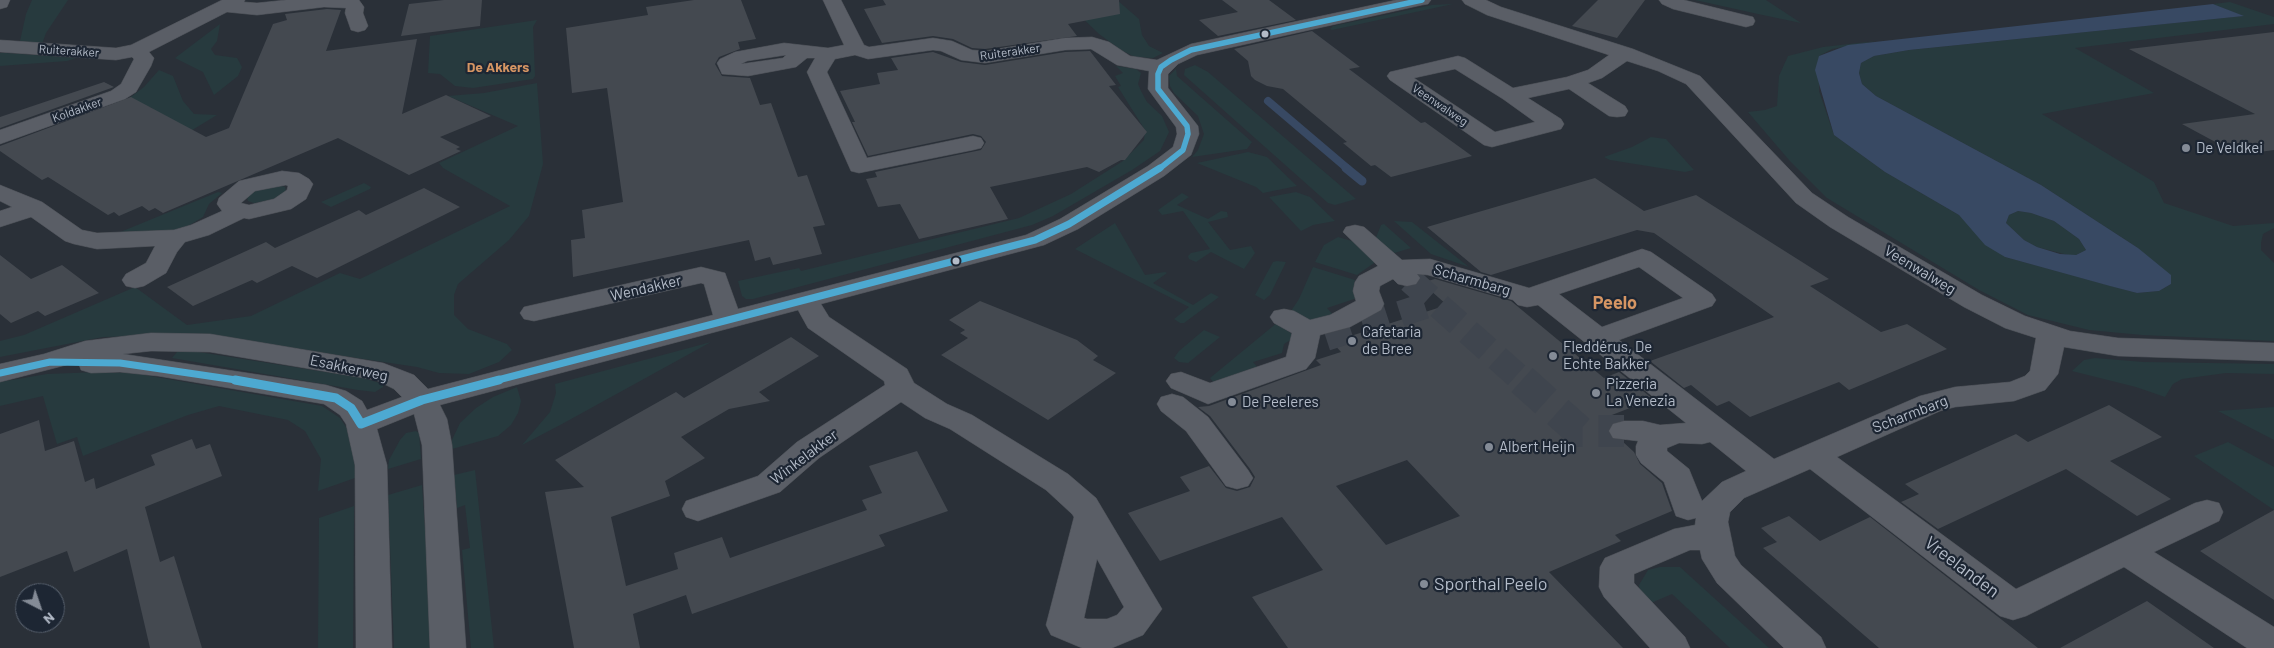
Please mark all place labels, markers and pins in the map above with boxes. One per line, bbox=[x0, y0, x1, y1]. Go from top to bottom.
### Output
unlabelled marker bbox=[1260, 29, 1270, 39]
place label: De Veldkei bbox=[2196, 139, 2263, 157]
marker: De Veldkei bbox=[2180, 142, 2192, 154]
unlabelled marker bbox=[951, 256, 961, 266]
place label: Cafetaria de Bree bbox=[1362, 323, 1421, 358]
marker: Cafetaria de Bree bbox=[1346, 335, 1358, 347]
place label: Fleddérus, De Echte Bakker bbox=[1563, 338, 1652, 373]
marker: Fleddérus, De Echte Bakker bbox=[1547, 350, 1559, 362]
place label: Pizzeria La Venezia bbox=[1606, 375, 1675, 410]
marker: Pizzeria La Venezia bbox=[1590, 387, 1602, 399]
place label: De Peeleres bbox=[1242, 393, 1319, 411]
marker: De Peeleres bbox=[1226, 396, 1238, 408]
place label: Albert Heijn bbox=[1499, 438, 1575, 456]
marker: Albert Heijn bbox=[1483, 441, 1495, 453]
place label: Sporthal Peelo bbox=[1434, 573, 1548, 595]
marker: Sporthal Peelo bbox=[1418, 578, 1430, 590]

